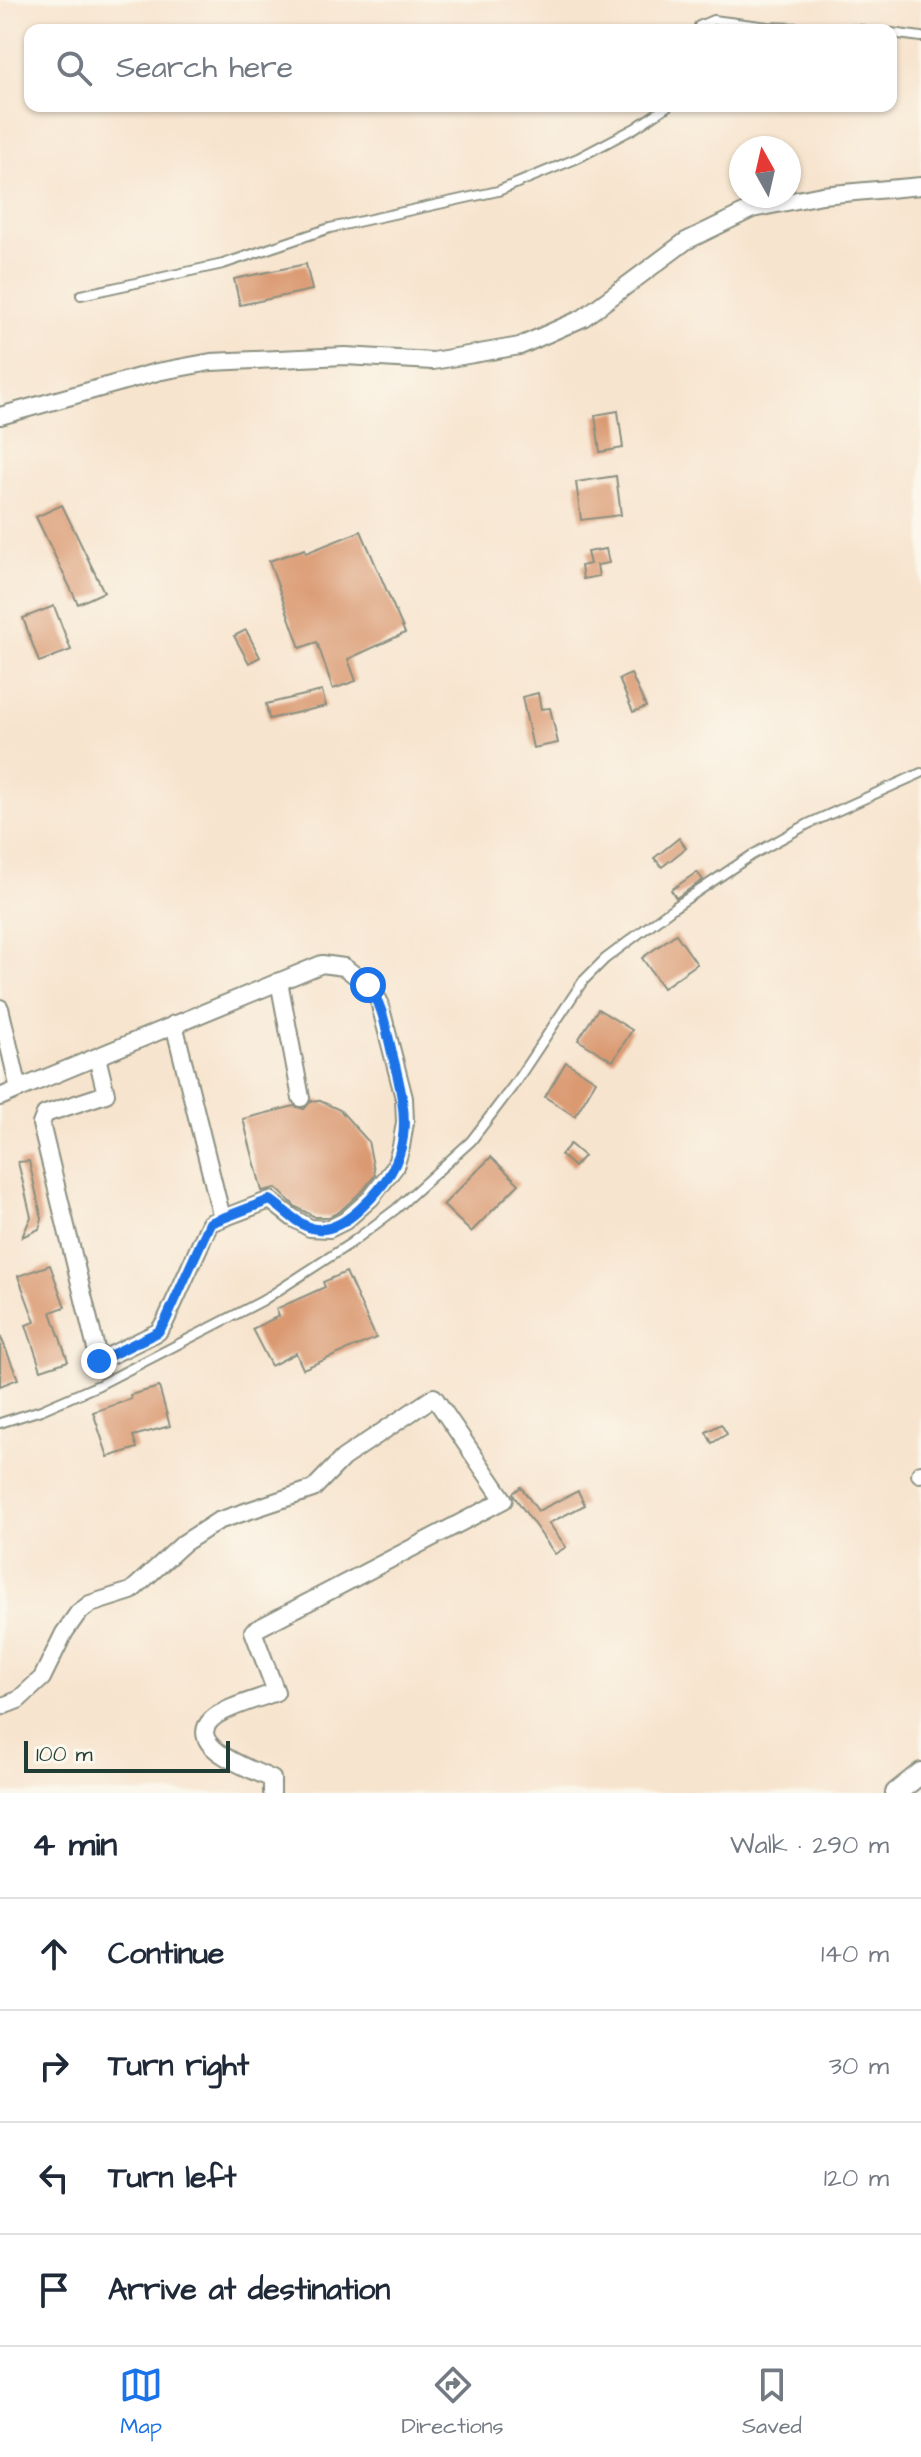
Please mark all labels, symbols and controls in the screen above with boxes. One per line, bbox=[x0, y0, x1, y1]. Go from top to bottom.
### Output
search box bbox=[24, 24, 897, 112]
icon: search bbox=[52, 46, 96, 90]
text: Search here bbox=[116, 47, 293, 89]
north arrow bbox=[729, 136, 801, 208]
route start bbox=[350, 967, 386, 1003]
route end bbox=[81, 1343, 117, 1379]
scale bar bbox=[24, 1737, 230, 1773]
text: 100 m bbox=[36, 1739, 93, 1770]
text: 4 min bbox=[32, 1821, 117, 1869]
text: Walk · 290 m bbox=[730, 1827, 889, 1863]
icon: ahead bbox=[32, 1932, 76, 1976]
text: Continue bbox=[108, 1933, 224, 1975]
text: 140 m bbox=[821, 1936, 889, 1972]
icon: right bbox=[32, 2044, 76, 2088]
text: Turn right bbox=[108, 2045, 249, 2087]
text: 30 m bbox=[829, 2048, 889, 2084]
icon: left bbox=[32, 2156, 76, 2200]
text: Turn left bbox=[108, 2157, 236, 2199]
text: 120 m bbox=[824, 2160, 889, 2196]
icon: arrive bbox=[32, 2268, 76, 2312]
text: Arrive at destination bbox=[108, 2269, 390, 2311]
tab: Map bbox=[119, 2363, 163, 2442]
tab: Directions bbox=[401, 2363, 504, 2442]
tab: Saved bbox=[742, 2363, 802, 2442]

